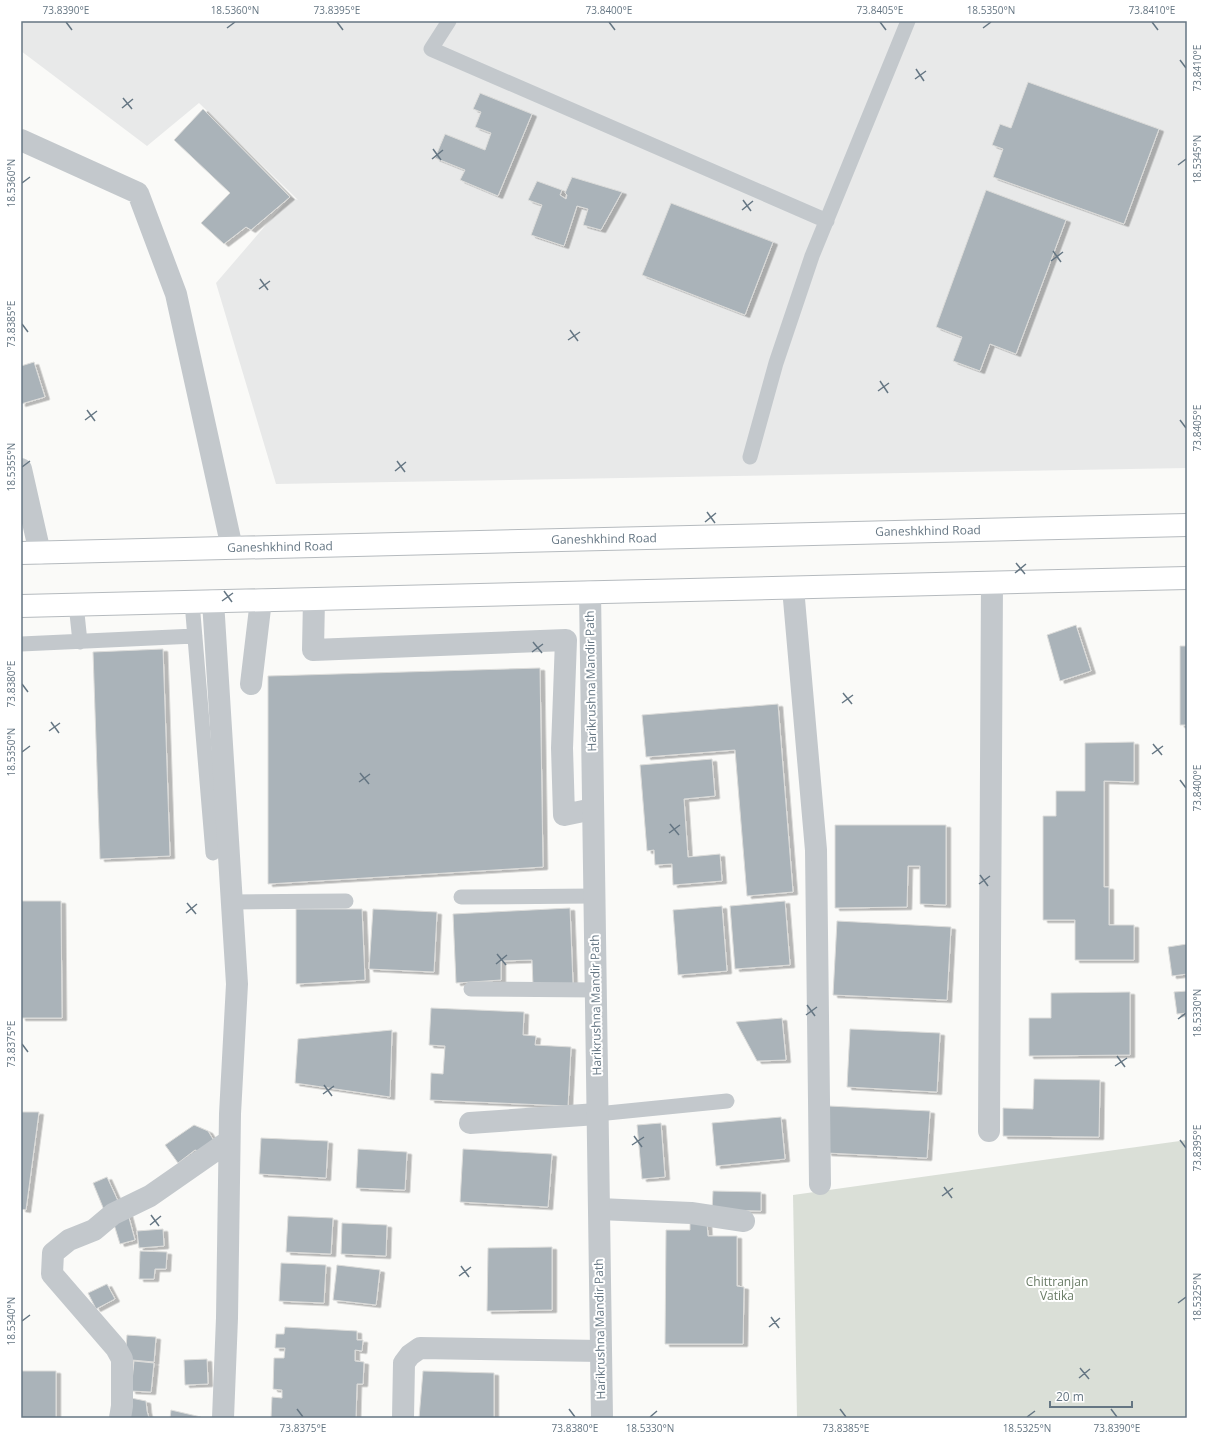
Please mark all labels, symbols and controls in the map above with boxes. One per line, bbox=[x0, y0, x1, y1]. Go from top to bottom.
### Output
text: 73.8390°E bbox=[43, 3, 89, 17]
text: 18.5360°N bbox=[211, 3, 259, 17]
text: 73.8395°E bbox=[314, 3, 360, 17]
text: 73.8400°E bbox=[586, 3, 632, 17]
text: 73.8405°E bbox=[857, 3, 903, 17]
text: 18.5350°N bbox=[967, 3, 1015, 17]
text: 73.8410°E bbox=[1129, 3, 1175, 17]
text: 73.8410°E bbox=[1190, 45, 1204, 91]
text: 18.5345°N bbox=[1190, 135, 1204, 183]
text: 18.5360°N bbox=[4, 159, 18, 207]
text: 73.8385°E bbox=[4, 301, 18, 347]
text: 73.8405°E bbox=[1190, 405, 1204, 451]
text: 18.5355°N bbox=[4, 443, 18, 491]
street label: Ganeshkhind Road bbox=[875, 521, 981, 540]
street label: Ganeshkhind Road bbox=[551, 529, 657, 548]
street label: Ganeshkhind Road bbox=[227, 537, 333, 556]
street label: Harikrushna Mandir Path bbox=[581, 610, 600, 752]
text: 73.8380°E bbox=[4, 661, 18, 707]
text: 18.5350°N bbox=[4, 728, 18, 776]
text: 73.8400°E bbox=[1190, 765, 1204, 811]
street label: Harikrushna Mandir Path bbox=[586, 934, 605, 1076]
text: 18.5330°N bbox=[1190, 989, 1204, 1037]
text: 73.8375°E bbox=[4, 1021, 18, 1067]
text: 73.8395°E bbox=[1190, 1125, 1204, 1171]
street label: Harikrushna Mandir Path bbox=[590, 1258, 609, 1400]
park label: Chittranjan Vatika bbox=[1026, 1273, 1088, 1304]
text: 18.5325°N bbox=[1190, 1273, 1204, 1321]
text: 18.5340°N bbox=[4, 1297, 18, 1345]
scale bar bbox=[1050, 1383, 1132, 1409]
text: 20 m bbox=[1056, 1388, 1084, 1405]
text: 73.8375°E bbox=[280, 1421, 326, 1435]
text: 73.8380°E bbox=[552, 1421, 598, 1435]
text: 18.5330°N bbox=[626, 1421, 674, 1435]
text: 73.8385°E bbox=[823, 1421, 869, 1435]
text: 18.5325°N bbox=[1003, 1421, 1051, 1435]
text: 73.8390°E bbox=[1094, 1421, 1140, 1435]

